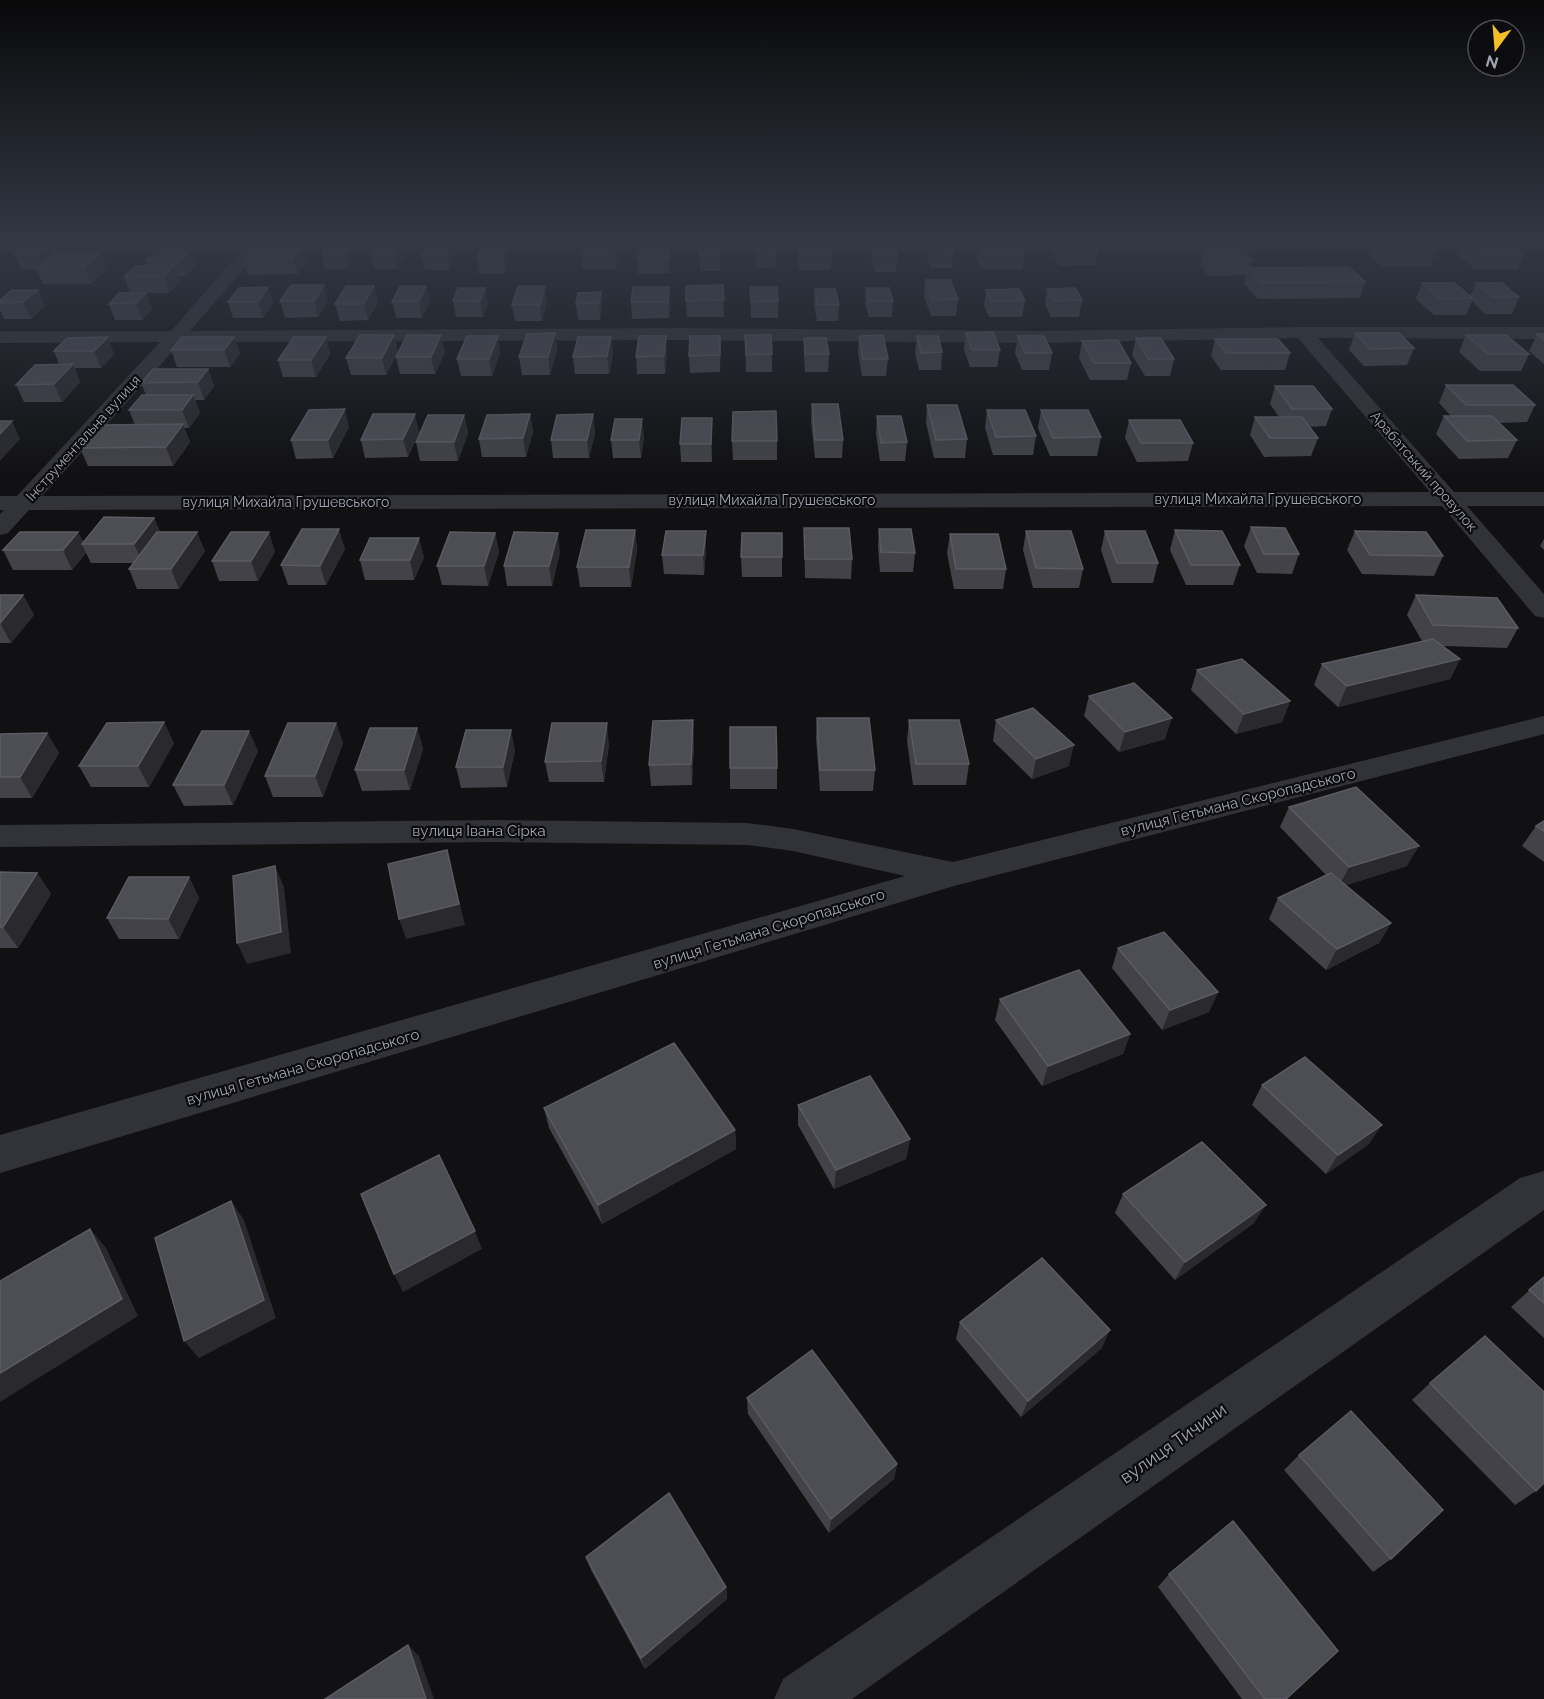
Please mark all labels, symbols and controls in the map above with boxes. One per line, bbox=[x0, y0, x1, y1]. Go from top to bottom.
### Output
north arrow bbox=[1466, 18, 1526, 78]
text: N bbox=[1484, 51, 1500, 73]
street label: Інструментальна вулиця bbox=[22, 372, 144, 504]
street label: Арабатський провулок bbox=[1367, 408, 1481, 534]
street label: вулиця Михайла Грушевського bbox=[1155, 491, 1361, 507]
street label: вулиця Михайла Грушевського bbox=[669, 492, 875, 508]
street label: вулиця Михайла Грушевського bbox=[183, 494, 389, 510]
street label: вулиця Гетьмана Скоропадського bbox=[1119, 764, 1357, 840]
street label: вулиця Івана Сірка bbox=[412, 822, 546, 840]
street label: вулиця Гетьмана Скоропадського bbox=[651, 885, 887, 973]
street label: вулиця Гетьмана Скоропадського bbox=[184, 1025, 422, 1109]
street label: вулиця Тичини bbox=[1116, 1398, 1230, 1488]

